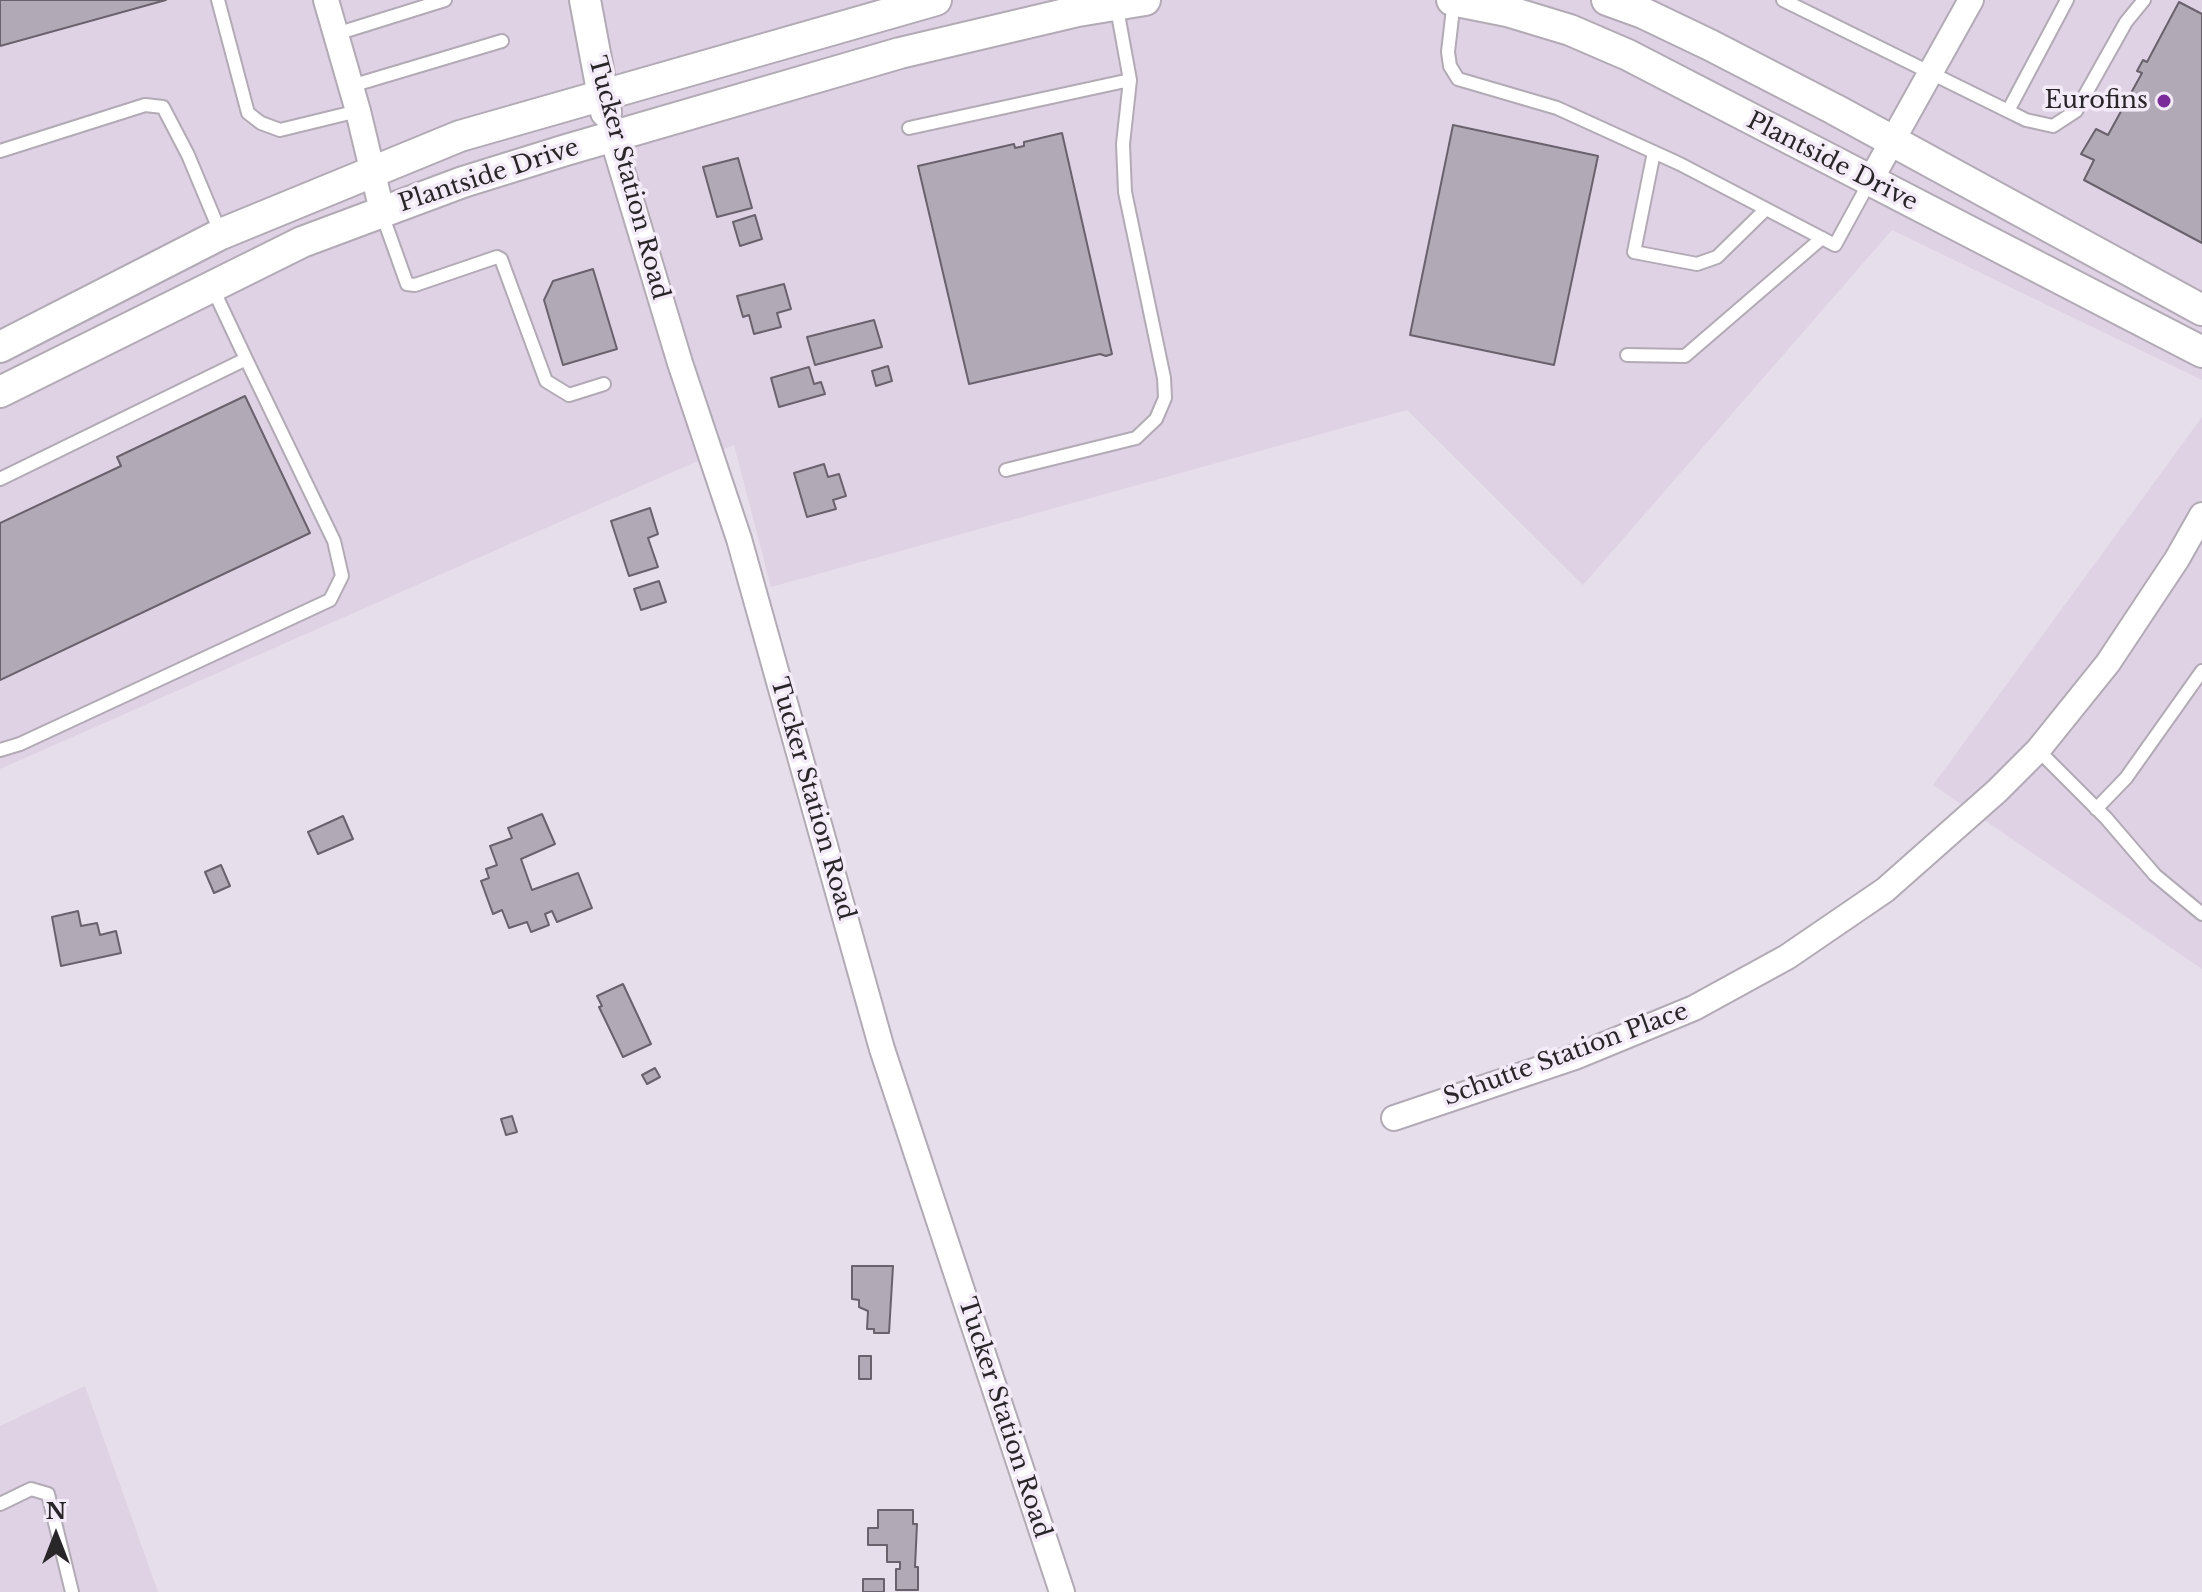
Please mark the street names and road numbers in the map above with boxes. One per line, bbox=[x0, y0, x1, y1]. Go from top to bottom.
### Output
street label: Tucker Station Road bbox=[582, 53, 674, 303]
street label: Plantside Drive bbox=[1742, 107, 1922, 217]
street label: Plantside Drive bbox=[395, 133, 583, 219]
street label: Tucker Station Road bbox=[764, 675, 860, 923]
street label: Schutte Station Place bbox=[1440, 997, 1692, 1113]
street label: Tucker Station Road bbox=[952, 1294, 1056, 1542]

